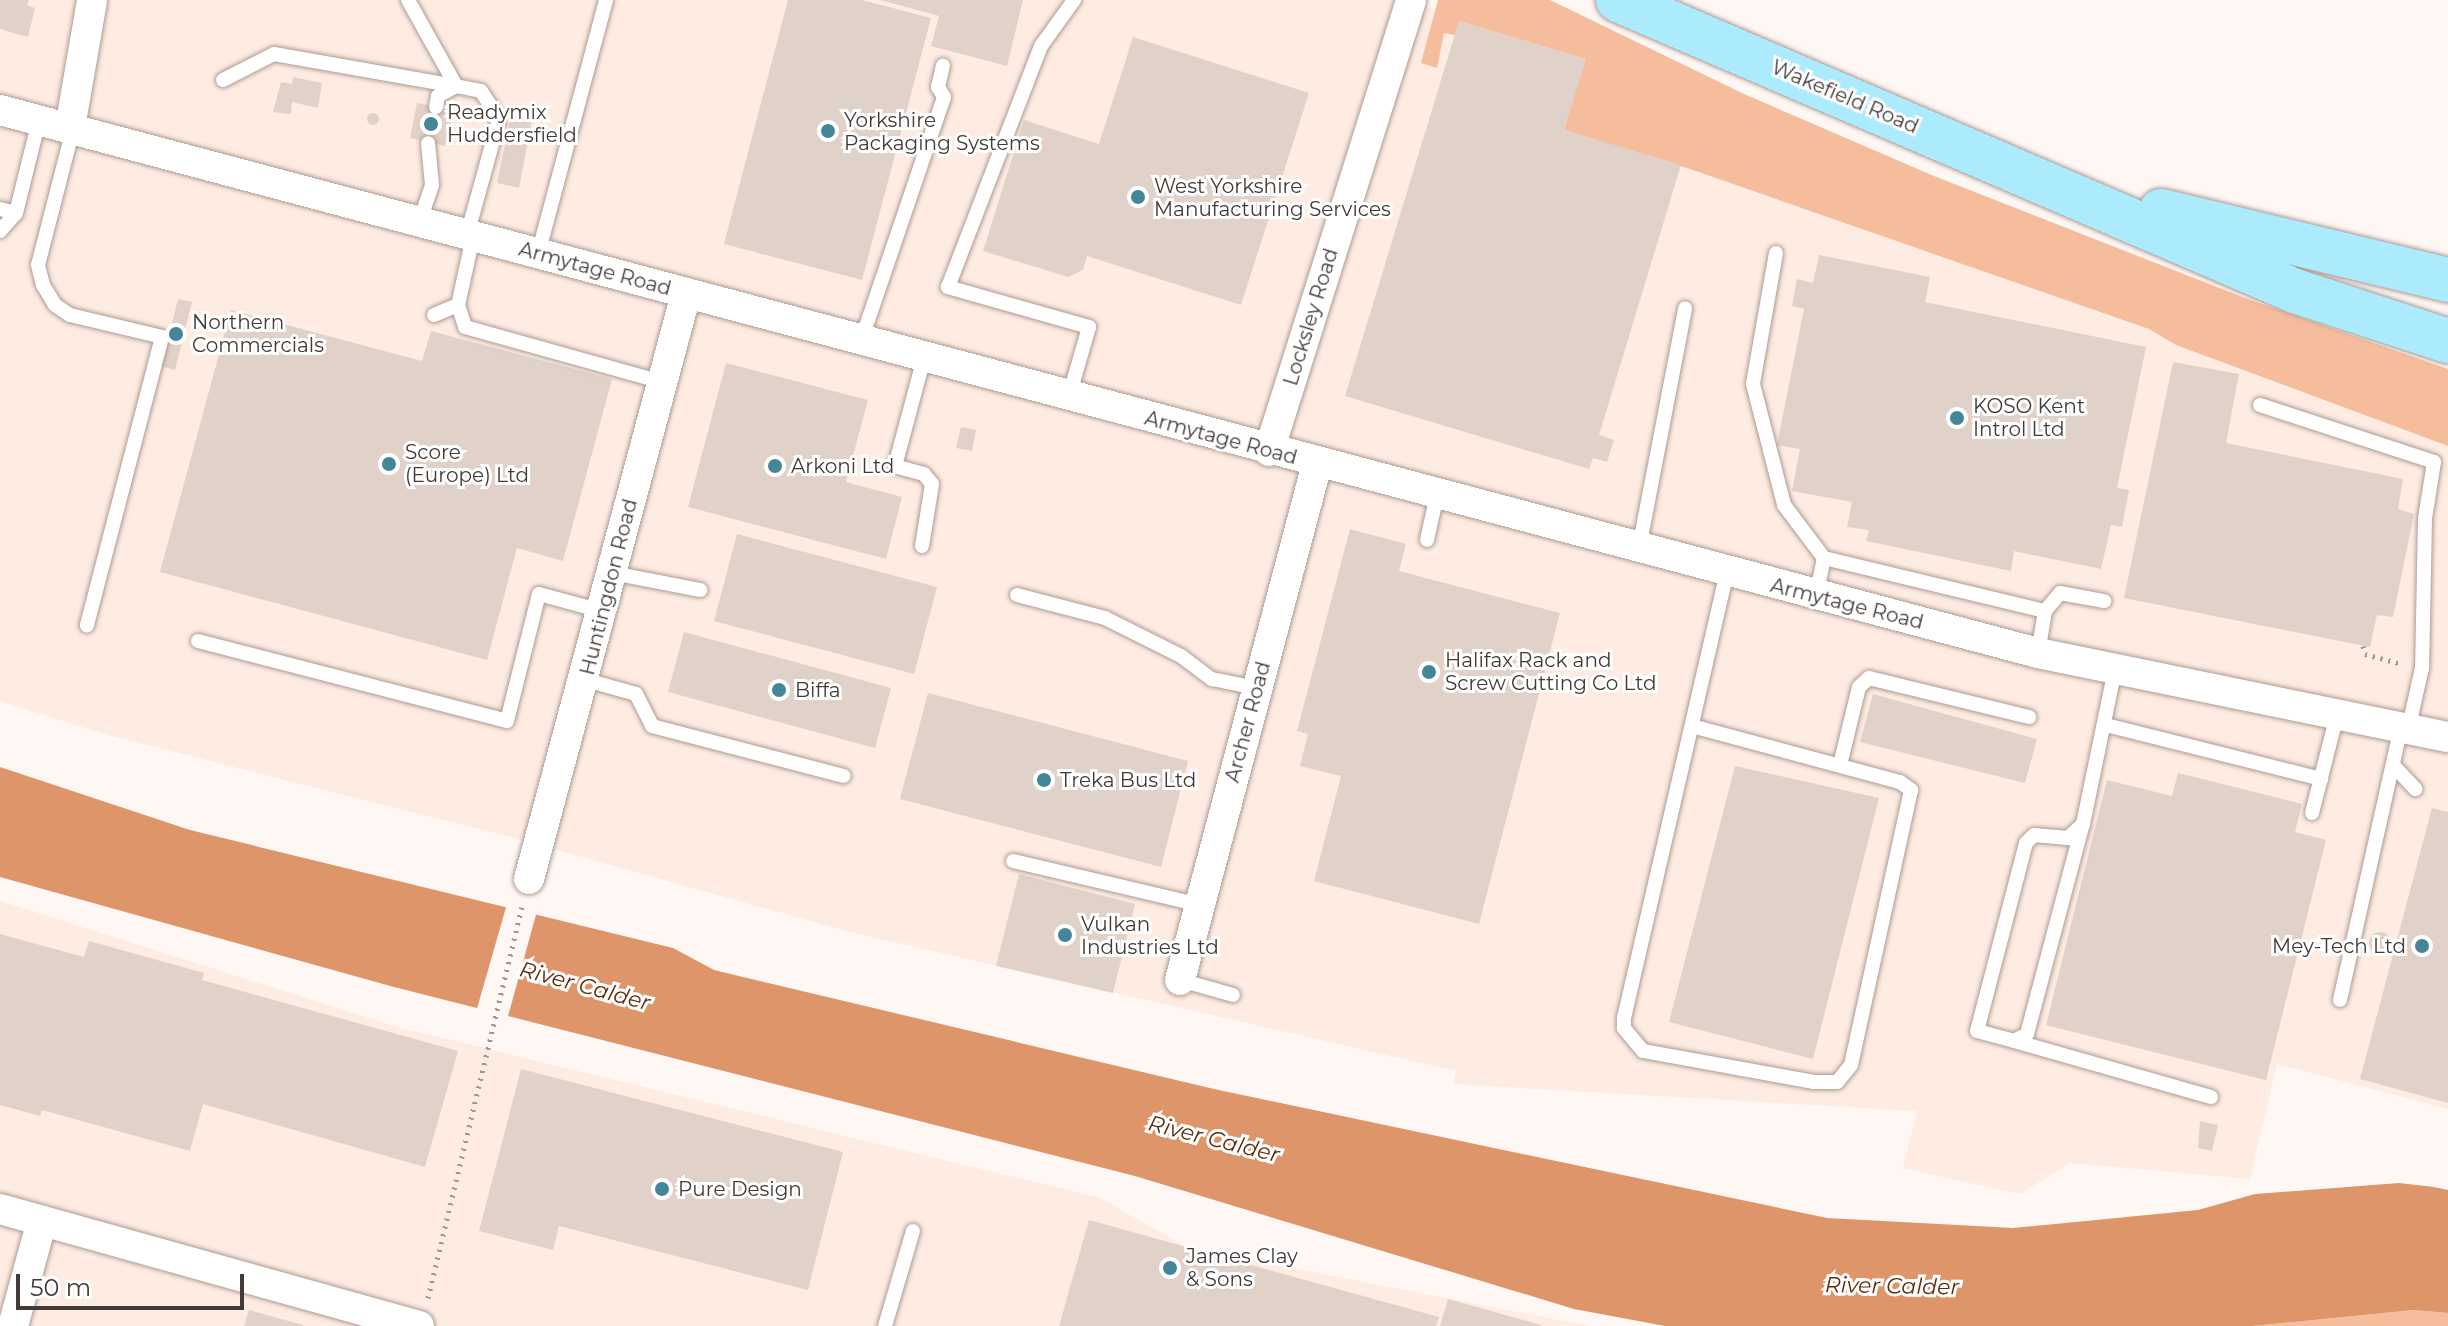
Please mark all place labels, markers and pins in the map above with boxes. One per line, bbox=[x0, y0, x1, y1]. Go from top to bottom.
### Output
place label: Readymix Huddersfield bbox=[447, 100, 577, 147]
place label: Yorkshire Packaging Systems bbox=[844, 108, 1040, 155]
marker: Readymix Huddersfield bbox=[422, 115, 440, 133]
marker: Yorkshire Packaging Systems bbox=[819, 122, 837, 140]
place label: West Yorkshire Manufacturing Services bbox=[1154, 174, 1391, 221]
marker: West Yorkshire Manufacturing Services bbox=[1129, 188, 1147, 206]
place label: Northern Commercials bbox=[192, 310, 324, 357]
marker: Northern Commercials bbox=[167, 325, 185, 343]
place label: KOSO Kent Introl Ltd bbox=[1973, 394, 2085, 441]
marker: KOSO Kent Introl Ltd bbox=[1948, 409, 1966, 427]
place label: Score (Europe) Ltd bbox=[405, 440, 529, 487]
place label: Arkoni Ltd bbox=[791, 454, 894, 478]
marker: Score (Europe) Ltd bbox=[380, 455, 398, 473]
marker: Arkoni Ltd bbox=[766, 457, 784, 475]
place label: Halifax Rack and Screw Cutting Co Ltd bbox=[1445, 648, 1657, 695]
marker: Halifax Rack and Screw Cutting Co Ltd bbox=[1420, 663, 1438, 681]
place label: Biffa bbox=[795, 678, 841, 702]
marker: Biffa bbox=[770, 681, 788, 699]
place label: Treka Bus Ltd bbox=[1060, 768, 1196, 792]
marker: Treka Bus Ltd bbox=[1035, 771, 1053, 789]
place label: Vulkan Industries Ltd bbox=[1081, 912, 1219, 959]
marker: Vulkan Industries Ltd bbox=[1056, 926, 1074, 944]
place label: Mey-Tech Ltd bbox=[2272, 934, 2406, 958]
marker: Mey-Tech Ltd bbox=[2413, 937, 2431, 955]
place label: Pure Design bbox=[678, 1177, 802, 1201]
marker: Pure Design bbox=[653, 1180, 671, 1198]
place label: James Clay & Sons bbox=[1186, 1244, 1298, 1291]
marker: James Clay & Sons bbox=[1161, 1259, 1179, 1277]

